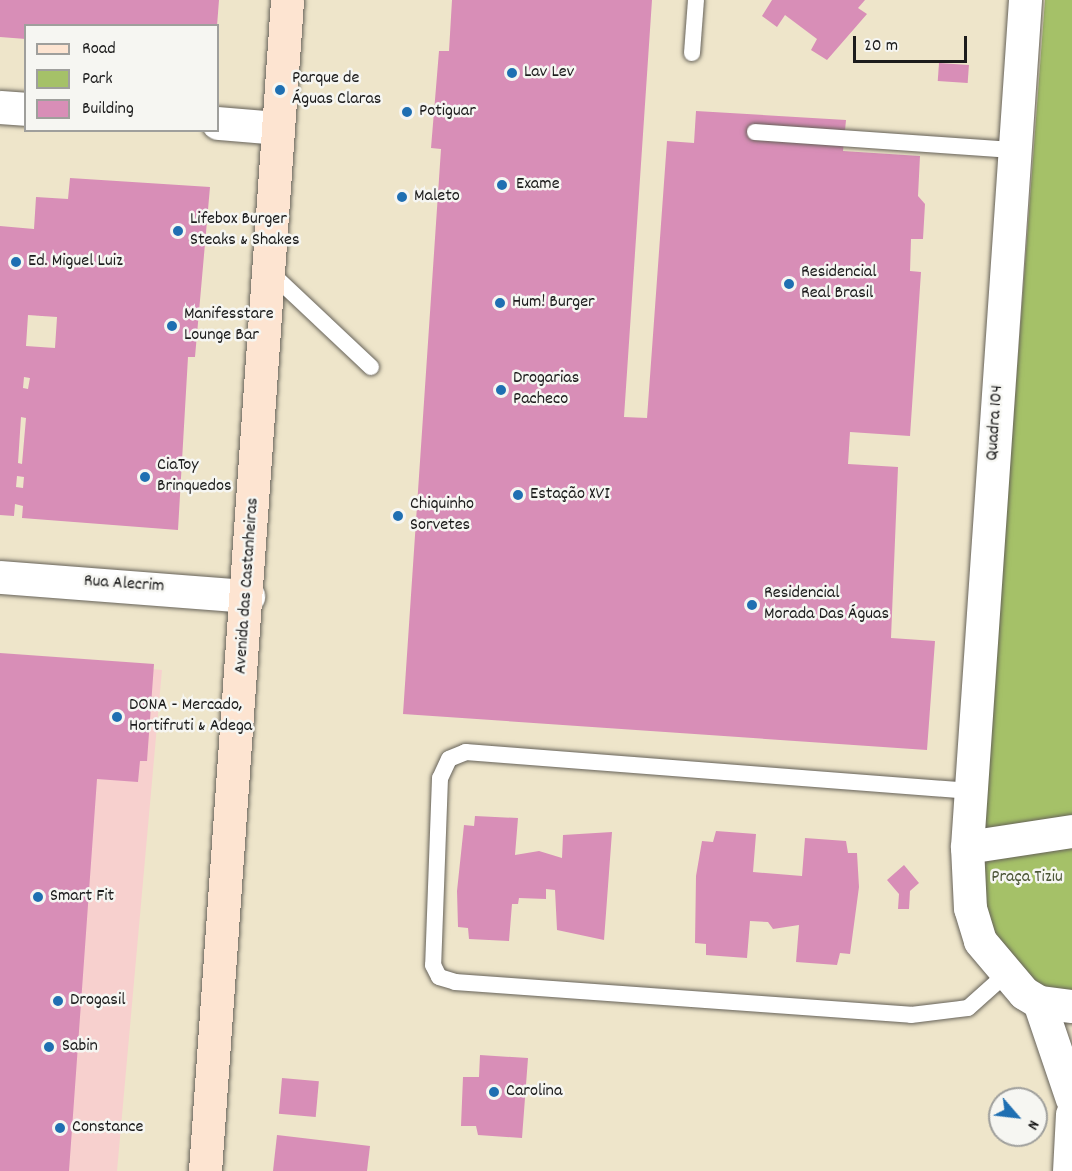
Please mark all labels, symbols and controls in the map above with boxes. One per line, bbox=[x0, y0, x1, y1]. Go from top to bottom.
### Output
legend bbox=[24, 24, 219, 132]
scale bar bbox=[856, 24, 970, 62]
text: 20 m bbox=[864, 34, 898, 59]
text: Road bbox=[82, 37, 116, 62]
place label: Lav Lev bbox=[524, 62, 574, 84]
marker: Lav Lev bbox=[505, 66, 519, 80]
text: Park bbox=[82, 67, 113, 92]
place label: Parque de Águas Claras bbox=[292, 69, 381, 112]
marker: Parque de Águas Claras bbox=[273, 83, 287, 97]
text: Building bbox=[82, 97, 134, 122]
place label: Potiguar bbox=[419, 101, 476, 123]
marker: Potiguar bbox=[400, 105, 414, 119]
place label: Exame bbox=[516, 174, 560, 196]
marker: Exame bbox=[493, 176, 511, 194]
place label: Maleto bbox=[414, 186, 460, 208]
marker: Maleto bbox=[395, 190, 409, 204]
place label: Lifebox Burger Steaks & Shakes bbox=[190, 210, 300, 252]
marker: Lifebox Burger Steaks & Shakes bbox=[171, 224, 185, 238]
place label: Ed. Miguel Luiz bbox=[28, 251, 123, 273]
marker: Ed. Miguel Luiz bbox=[9, 255, 23, 269]
place label: Residencial Real Brasil bbox=[801, 263, 876, 306]
marker: Residencial Real Brasil bbox=[782, 277, 796, 291]
place label: Hum! Burger bbox=[512, 292, 595, 314]
marker: Hum! Burger bbox=[493, 296, 507, 310]
place label: Manifesstare Lounge Bar bbox=[184, 305, 274, 348]
marker: Manifesstare Lounge Bar bbox=[165, 319, 179, 333]
place label: Drogarias Pacheco bbox=[513, 369, 579, 412]
marker: Drogarias Pacheco bbox=[494, 383, 508, 397]
street label: Quadra 104 bbox=[983, 385, 1009, 461]
place label: CiaToy Brinquedos bbox=[157, 456, 232, 498]
marker: CiaToy Brinquedos bbox=[138, 470, 152, 484]
place label: Estação XVI bbox=[530, 484, 610, 506]
marker: Estação XVI bbox=[511, 488, 525, 502]
place label: Chiquinho Sorvetes bbox=[410, 495, 474, 538]
street label: Avenida das Castanheiras bbox=[231, 497, 265, 675]
marker: Chiquinho Sorvetes bbox=[391, 509, 405, 523]
street label: Rua Alecrim bbox=[83, 571, 165, 599]
place label: Residencial Morada Das Águas bbox=[764, 584, 889, 626]
marker: Residencial Morada Das Águas bbox=[745, 598, 759, 612]
place label: DONA - Mercado, Hortifruti & Adega bbox=[129, 696, 252, 738]
marker: DONA - Mercado, Hortifruti & Adega bbox=[110, 710, 124, 724]
park label: Praça Tiziu bbox=[991, 867, 1063, 889]
place label: Smart Fit bbox=[50, 886, 114, 908]
marker: Smart Fit bbox=[31, 890, 45, 904]
place label: Drogasil bbox=[70, 990, 125, 1012]
marker: Drogasil bbox=[51, 994, 65, 1008]
place label: Sabin bbox=[62, 1036, 98, 1058]
marker: Sabin bbox=[40, 1038, 58, 1056]
place label: Carolina bbox=[506, 1081, 562, 1103]
marker: Carolina bbox=[487, 1085, 501, 1099]
north arrow bbox=[988, 1087, 1048, 1147]
text: N bbox=[1021, 1116, 1045, 1134]
place label: Constance bbox=[72, 1117, 143, 1139]
marker: Constance bbox=[53, 1121, 67, 1135]

